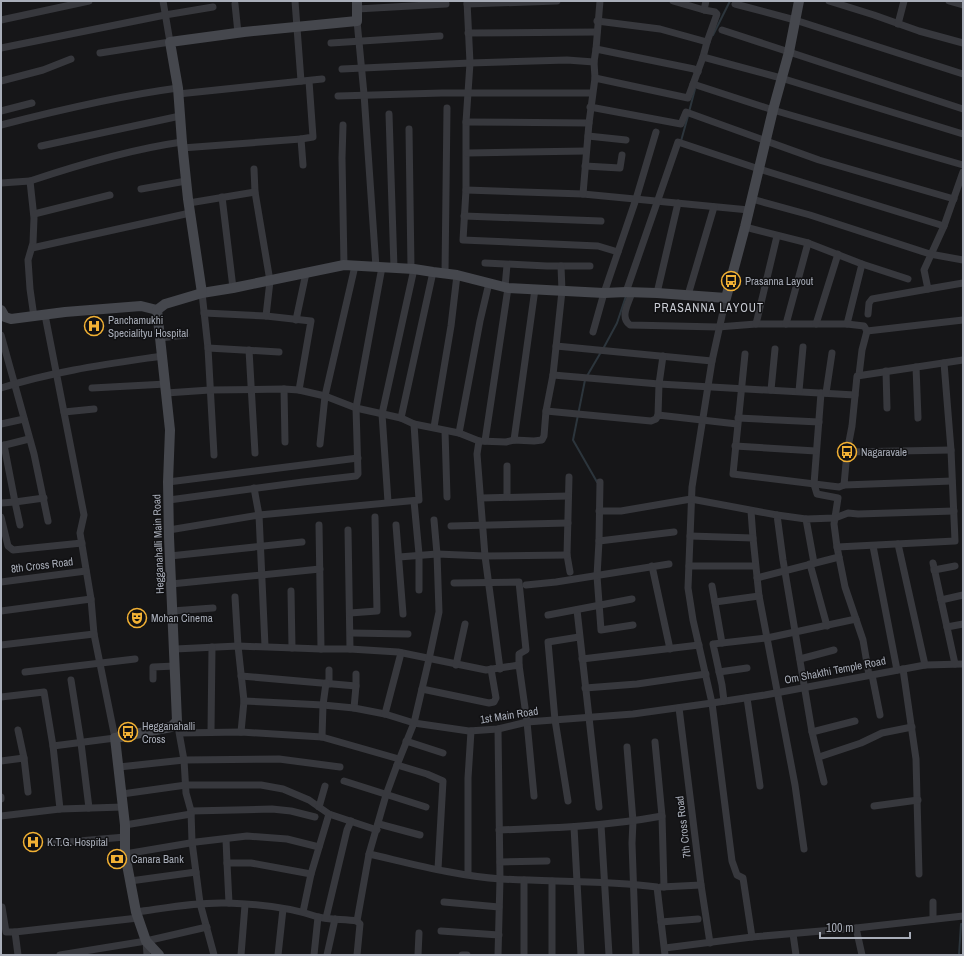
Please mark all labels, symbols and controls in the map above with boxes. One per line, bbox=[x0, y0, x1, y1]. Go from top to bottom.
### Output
bus stop icon: Prasanna Layout bbox=[720, 270, 742, 292]
place label: Prasanna Layout bbox=[745, 274, 814, 288]
district label: PRASANNA LAYOUT bbox=[654, 300, 764, 316]
place label: Panchamukhi Specialityu Hospital bbox=[108, 313, 188, 340]
hospital icon: Panchamukhi Specialityu Hospital bbox=[83, 315, 105, 337]
bus stop icon: Nagaravale bbox=[836, 441, 858, 463]
place label: Nagaravale bbox=[861, 445, 907, 459]
street label: Hegganahalli Main Road bbox=[149, 494, 167, 594]
street label: 8th Cross Road bbox=[10, 554, 74, 576]
theatre icon: Mohan Cinema bbox=[126, 607, 148, 629]
place label: Mohan Cinema bbox=[151, 611, 213, 625]
street label: Om Shakthi Temple Road bbox=[783, 653, 887, 687]
street label: 1st Main Road bbox=[479, 703, 539, 727]
place label: Hegganahalli Cross bbox=[142, 719, 195, 746]
bus stop icon: Hegganahalli Cross bbox=[117, 721, 139, 743]
street label: 7th Cross Road bbox=[672, 795, 694, 859]
hospital icon: K.T.G. Hospital bbox=[22, 831, 44, 853]
place label: K.T.G. Hospital bbox=[47, 835, 108, 849]
bank icon: Canara Bank bbox=[106, 848, 128, 870]
place label: Canara Bank bbox=[131, 852, 184, 866]
scale bar bbox=[820, 914, 910, 940]
text: 100 m bbox=[826, 920, 853, 936]

